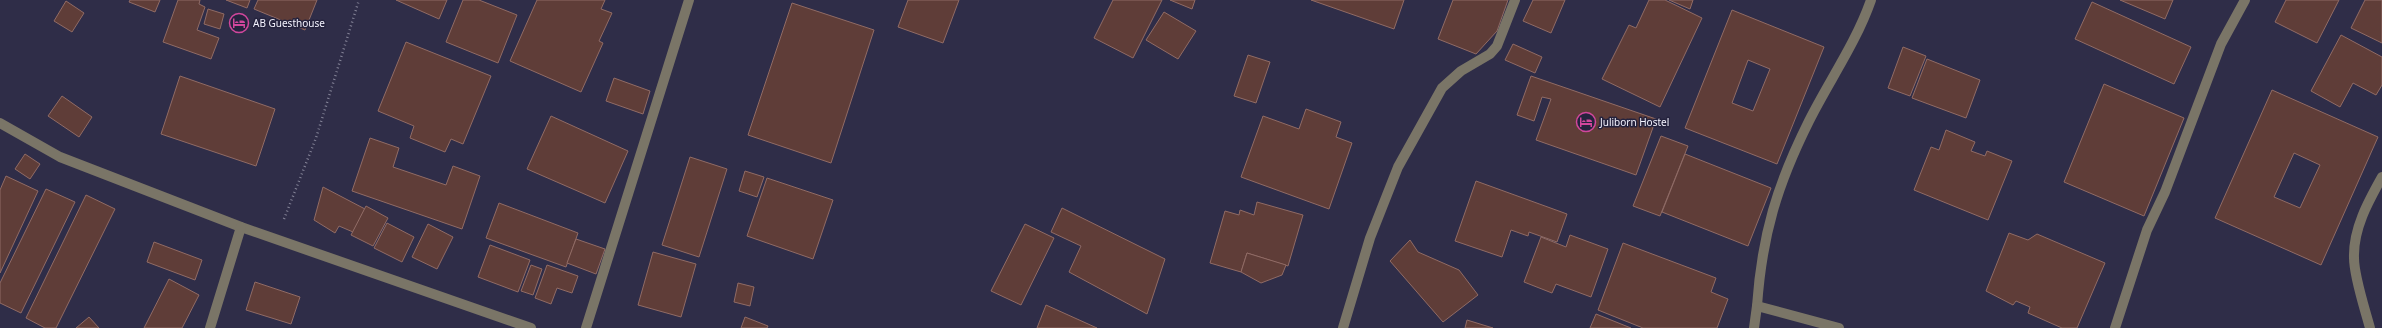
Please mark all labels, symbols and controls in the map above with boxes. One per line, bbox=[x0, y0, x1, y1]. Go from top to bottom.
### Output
hotel icon: AB Guesthouse bbox=[228, 12, 250, 34]
place label: AB Guesthouse bbox=[253, 16, 325, 30]
hotel icon: Juliborn Hostel bbox=[1575, 111, 1597, 133]
place label: Juliborn Hostel bbox=[1599, 115, 1669, 129]

